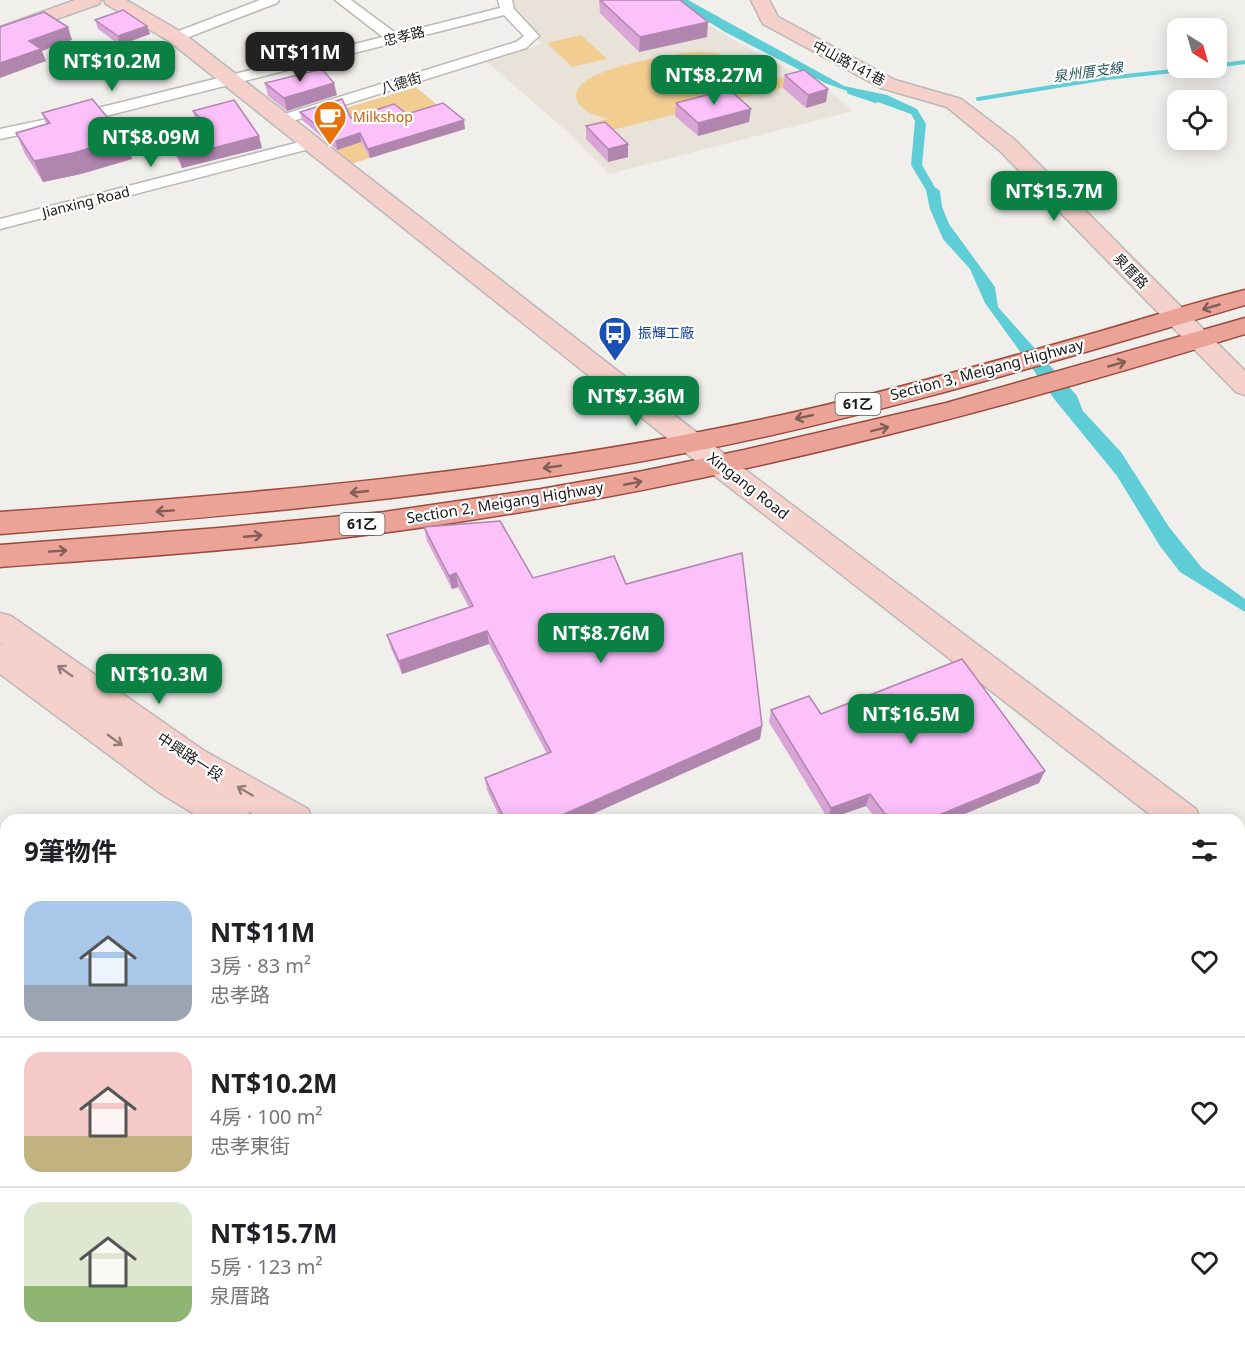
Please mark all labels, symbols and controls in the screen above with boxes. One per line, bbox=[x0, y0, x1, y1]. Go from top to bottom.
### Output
north arrow bbox=[1167, 18, 1227, 78]
map controls bbox=[1167, 18, 1227, 150]
street label: 忠孝路 bbox=[381, 21, 427, 50]
pin: NT$11M bbox=[251, 32, 349, 83]
street label: 中山路141巷 bbox=[809, 35, 889, 90]
text: NT$11M bbox=[260, 38, 340, 65]
pin: NT$10.2M bbox=[50, 41, 174, 92]
text: NT$10.2M bbox=[63, 47, 161, 74]
pin: NT$8.27M bbox=[652, 55, 776, 106]
water label: 泉州厝支線 bbox=[1052, 57, 1126, 86]
text: NT$8.27M bbox=[665, 61, 763, 88]
street label: 八德街 bbox=[378, 67, 424, 98]
button: locate bbox=[1167, 90, 1227, 150]
cafe icon: Milkshop bbox=[312, 99, 348, 146]
place label: Milkshop bbox=[353, 107, 413, 126]
pin: NT$8.09M bbox=[89, 117, 213, 168]
text: NT$8.09M bbox=[102, 123, 200, 150]
pin: NT$15.7M bbox=[992, 171, 1116, 222]
text: NT$15.7M bbox=[1005, 177, 1103, 204]
street label: Jianxing Road bbox=[38, 181, 132, 222]
street label: 泉厝路 bbox=[1110, 249, 1153, 292]
one-way arrow bbox=[1202, 302, 1221, 313]
bus stop icon: 振輝工廠 bbox=[597, 315, 633, 362]
place label: 振輝工廠 bbox=[638, 323, 694, 342]
street label: Section 3, Meigang Highway bbox=[888, 334, 1086, 404]
one-way arrow bbox=[1107, 358, 1126, 369]
pin: NT$7.36M bbox=[574, 376, 698, 427]
text: NT$7.36M bbox=[587, 382, 685, 409]
road number: 61乙 bbox=[836, 393, 880, 415]
one-way arrow bbox=[795, 411, 814, 423]
one-way arrow bbox=[870, 422, 889, 434]
street label: Xingang Road bbox=[704, 447, 793, 523]
one-way arrow bbox=[543, 462, 562, 473]
street label: Section 2, Meigang Highway bbox=[405, 476, 605, 527]
one-way arrow bbox=[623, 477, 642, 488]
one-way arrow bbox=[349, 487, 369, 498]
one-way arrow bbox=[155, 506, 175, 517]
road number: 61乙 bbox=[340, 513, 385, 535]
one-way arrow bbox=[242, 530, 262, 541]
one-way arrow bbox=[48, 545, 68, 556]
pin: NT$8.76M bbox=[539, 613, 663, 664]
text: NT$8.76M bbox=[552, 619, 650, 646]
pin: NT$10.3M bbox=[97, 654, 221, 705]
text: NT$10.3M bbox=[110, 660, 208, 687]
one-way arrow bbox=[58, 665, 74, 677]
pin: NT$16.5M bbox=[849, 694, 973, 745]
text: NT$16.5M bbox=[862, 700, 960, 727]
street label: 中興路一段 bbox=[154, 727, 227, 785]
one-way arrow bbox=[107, 734, 123, 746]
one-way arrow bbox=[237, 785, 254, 797]
text: 9筆物件 bbox=[24, 833, 117, 869]
icon: filters bbox=[1188, 834, 1221, 867]
text: NT$11M bbox=[210, 914, 315, 950]
icon: home bbox=[72, 925, 144, 997]
icon: heart bbox=[1188, 945, 1221, 978]
text: 3房 · 83 m² bbox=[210, 952, 311, 979]
text: 忠孝路 bbox=[210, 981, 270, 1008]
text: NT$10.2M bbox=[210, 1065, 337, 1101]
icon: home bbox=[72, 1076, 144, 1148]
icon: heart bbox=[1188, 1096, 1221, 1129]
text: 4房 · 100 m² bbox=[210, 1103, 322, 1130]
text: 忠孝東街 bbox=[210, 1132, 290, 1159]
text: NT$15.7M bbox=[210, 1215, 337, 1251]
icon: home bbox=[72, 1226, 144, 1298]
icon: heart bbox=[1188, 1246, 1221, 1279]
text: 5房 · 123 m² bbox=[210, 1253, 322, 1280]
text: 泉厝路 bbox=[210, 1282, 270, 1309]

